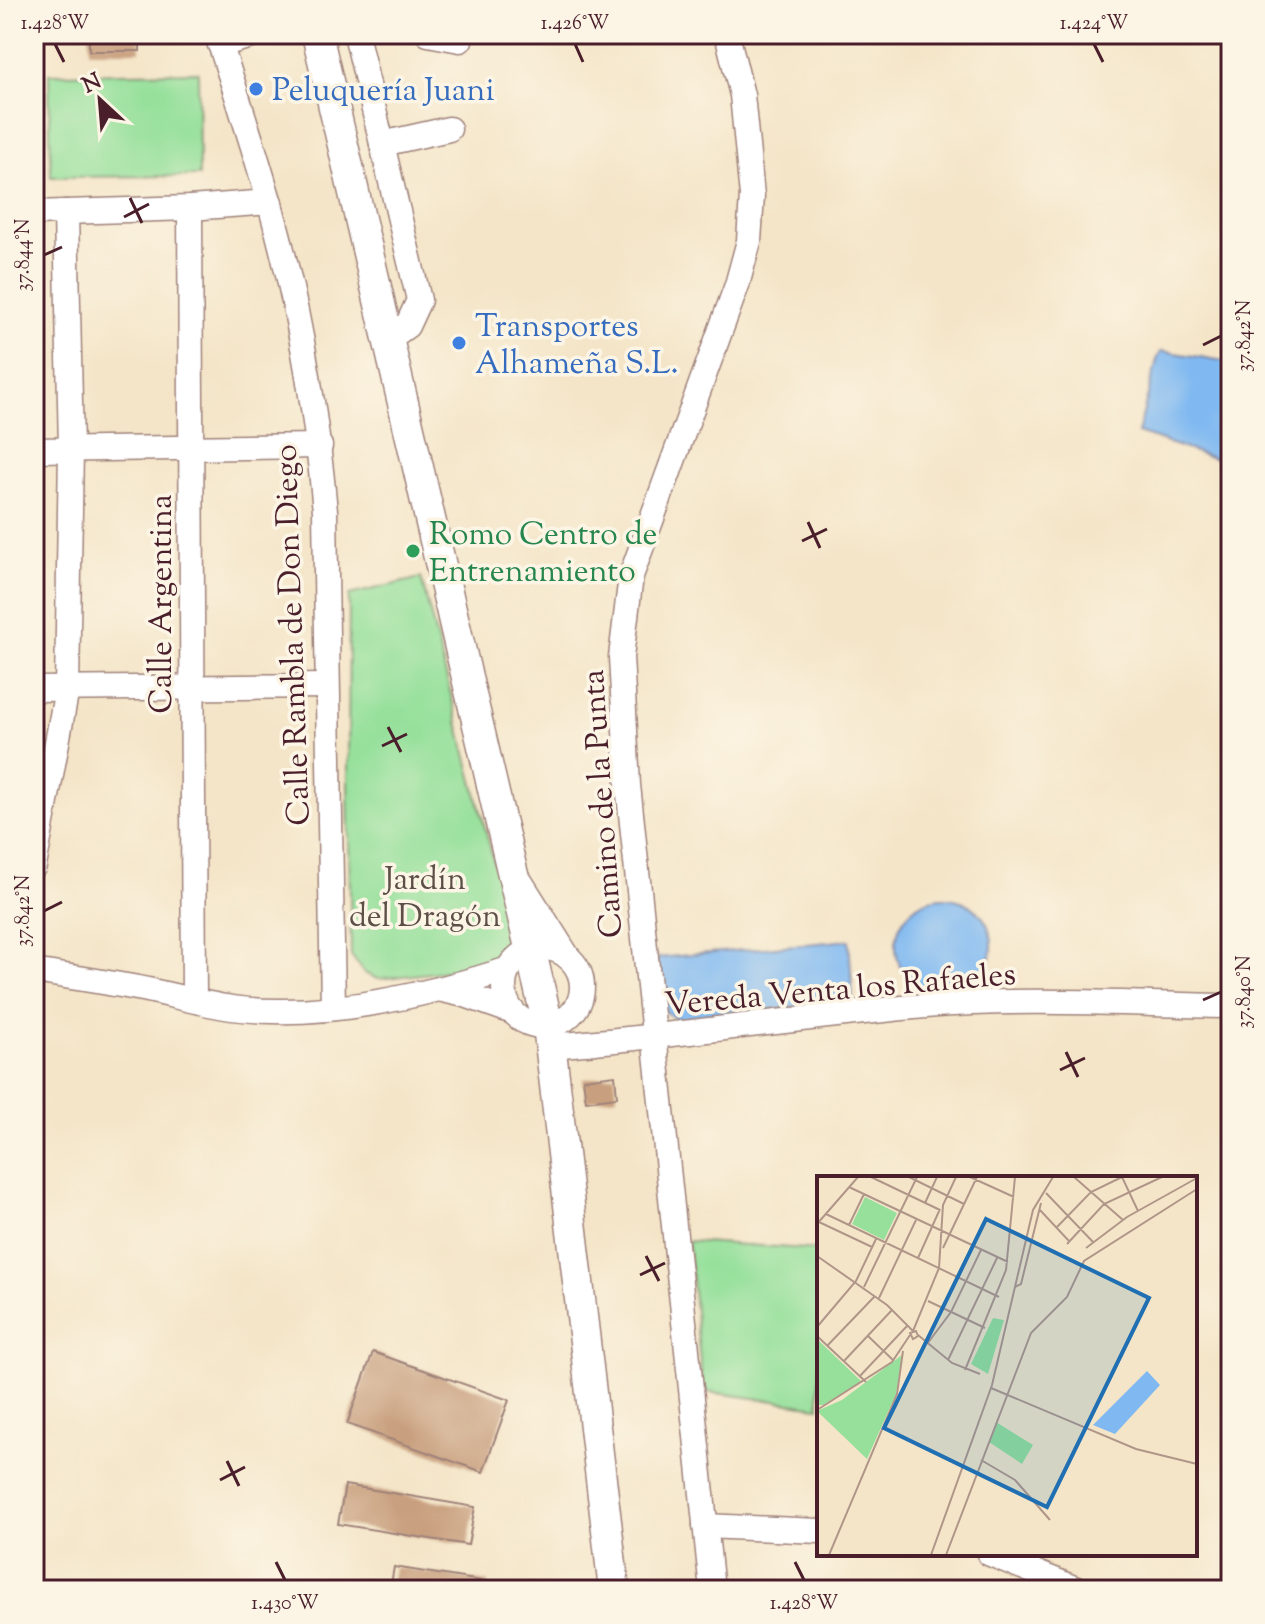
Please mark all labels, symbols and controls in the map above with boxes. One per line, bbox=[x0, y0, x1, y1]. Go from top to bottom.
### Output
text: 1.428°W bbox=[21, 10, 89, 39]
text: 1.426°W bbox=[541, 10, 609, 39]
text: 1.424°W bbox=[1060, 10, 1128, 39]
north arrow bbox=[60, 60, 140, 140]
text: N bbox=[78, 66, 108, 103]
place label: Peluquería Juani bbox=[272, 69, 495, 115]
marker: Peluquería Juani bbox=[247, 80, 265, 98]
text: 37.844°N bbox=[10, 218, 39, 292]
text: 37.842°N bbox=[1231, 300, 1260, 372]
place label: Transportes Alhameña S.L. bbox=[475, 305, 679, 388]
marker: Transportes Alhameña S.L. bbox=[450, 334, 468, 352]
street label: Calle Rambla de Don Diego bbox=[264, 444, 324, 826]
street label: Calle Argentina bbox=[140, 494, 186, 714]
place label: Romo Centro de Entrenamiento bbox=[429, 513, 657, 596]
marker: Romo Centro de Entrenamiento bbox=[404, 542, 422, 560]
street label: Camino de la Punta bbox=[572, 668, 636, 940]
park label: Jardín del Dragón bbox=[349, 858, 501, 941]
text: 37.842°N bbox=[10, 875, 39, 947]
street label: Vereda Venta los Rafaeles bbox=[663, 953, 1018, 1029]
text: 37.840°N bbox=[1231, 955, 1260, 1029]
inset map bbox=[817, 1176, 1197, 1556]
text: 1.430°W bbox=[251, 1590, 319, 1619]
text: 1.428°W bbox=[770, 1590, 838, 1619]

